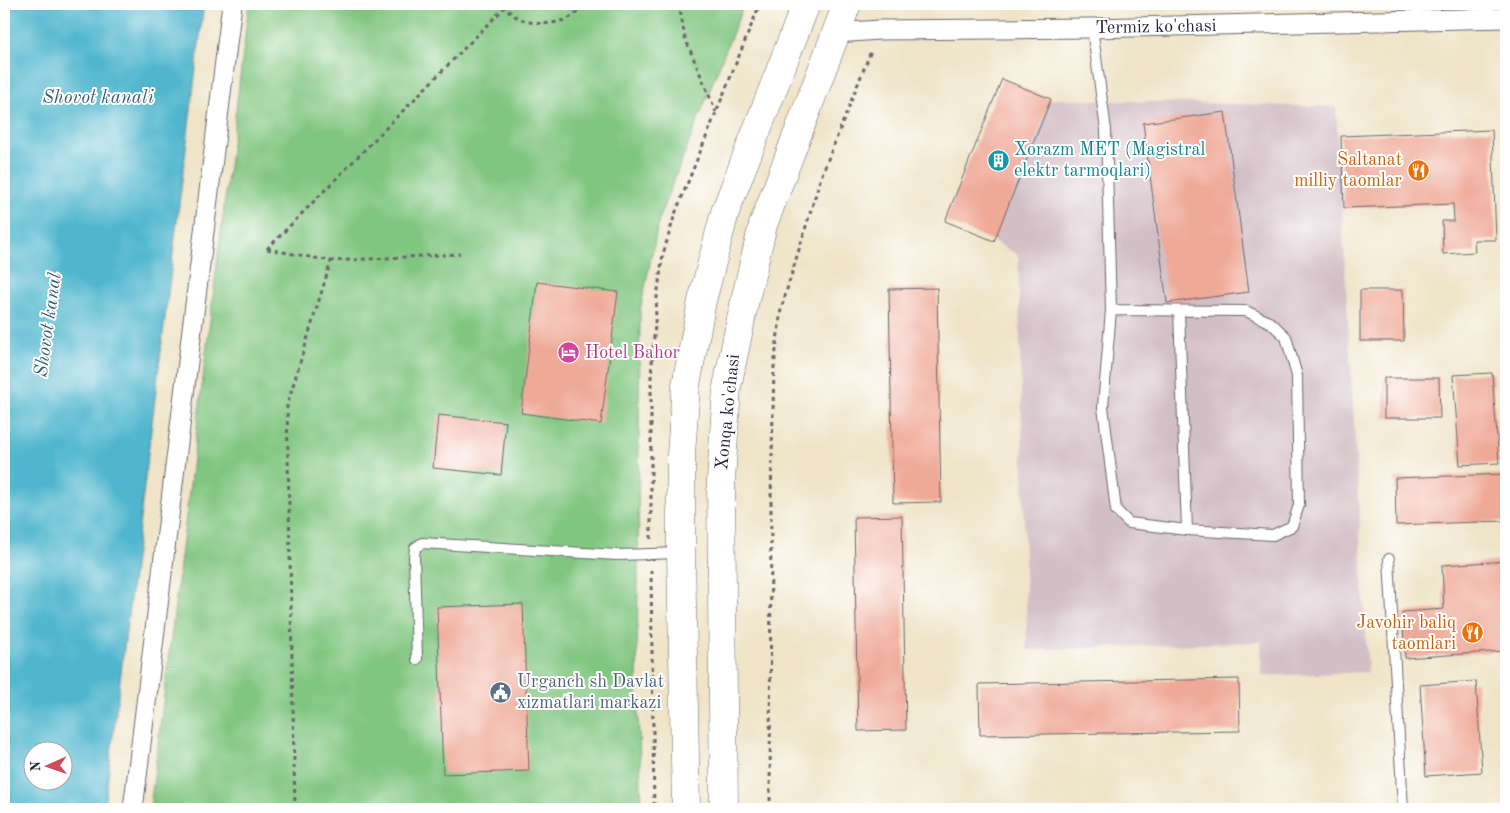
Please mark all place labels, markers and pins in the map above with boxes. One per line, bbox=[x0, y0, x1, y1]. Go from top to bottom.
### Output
place label: Xorazm MET (Magistral elektr tarmoqlari) bbox=[1014, 140, 1205, 180]
building icon: Xorazm MET (Magistral elektr tarmoqlari) bbox=[986, 148, 1010, 172]
place label: Saltanat milliy taomlar bbox=[1294, 151, 1403, 190]
restaurant icon: Saltanat milliy taomlar bbox=[1406, 158, 1430, 182]
hotel icon: Hotel Bahor bbox=[557, 341, 581, 365]
place label: Hotel Bahor bbox=[585, 344, 681, 362]
place label: Javohir baliq taomlari bbox=[1356, 614, 1456, 653]
restaurant icon: Javohir baliq taomlari bbox=[1460, 621, 1484, 645]
place label: Urganch sh Davlat xizmatlari markazi bbox=[517, 673, 664, 712]
public building icon: Urganch sh Davlat xizmatlari markazi bbox=[489, 680, 513, 704]

